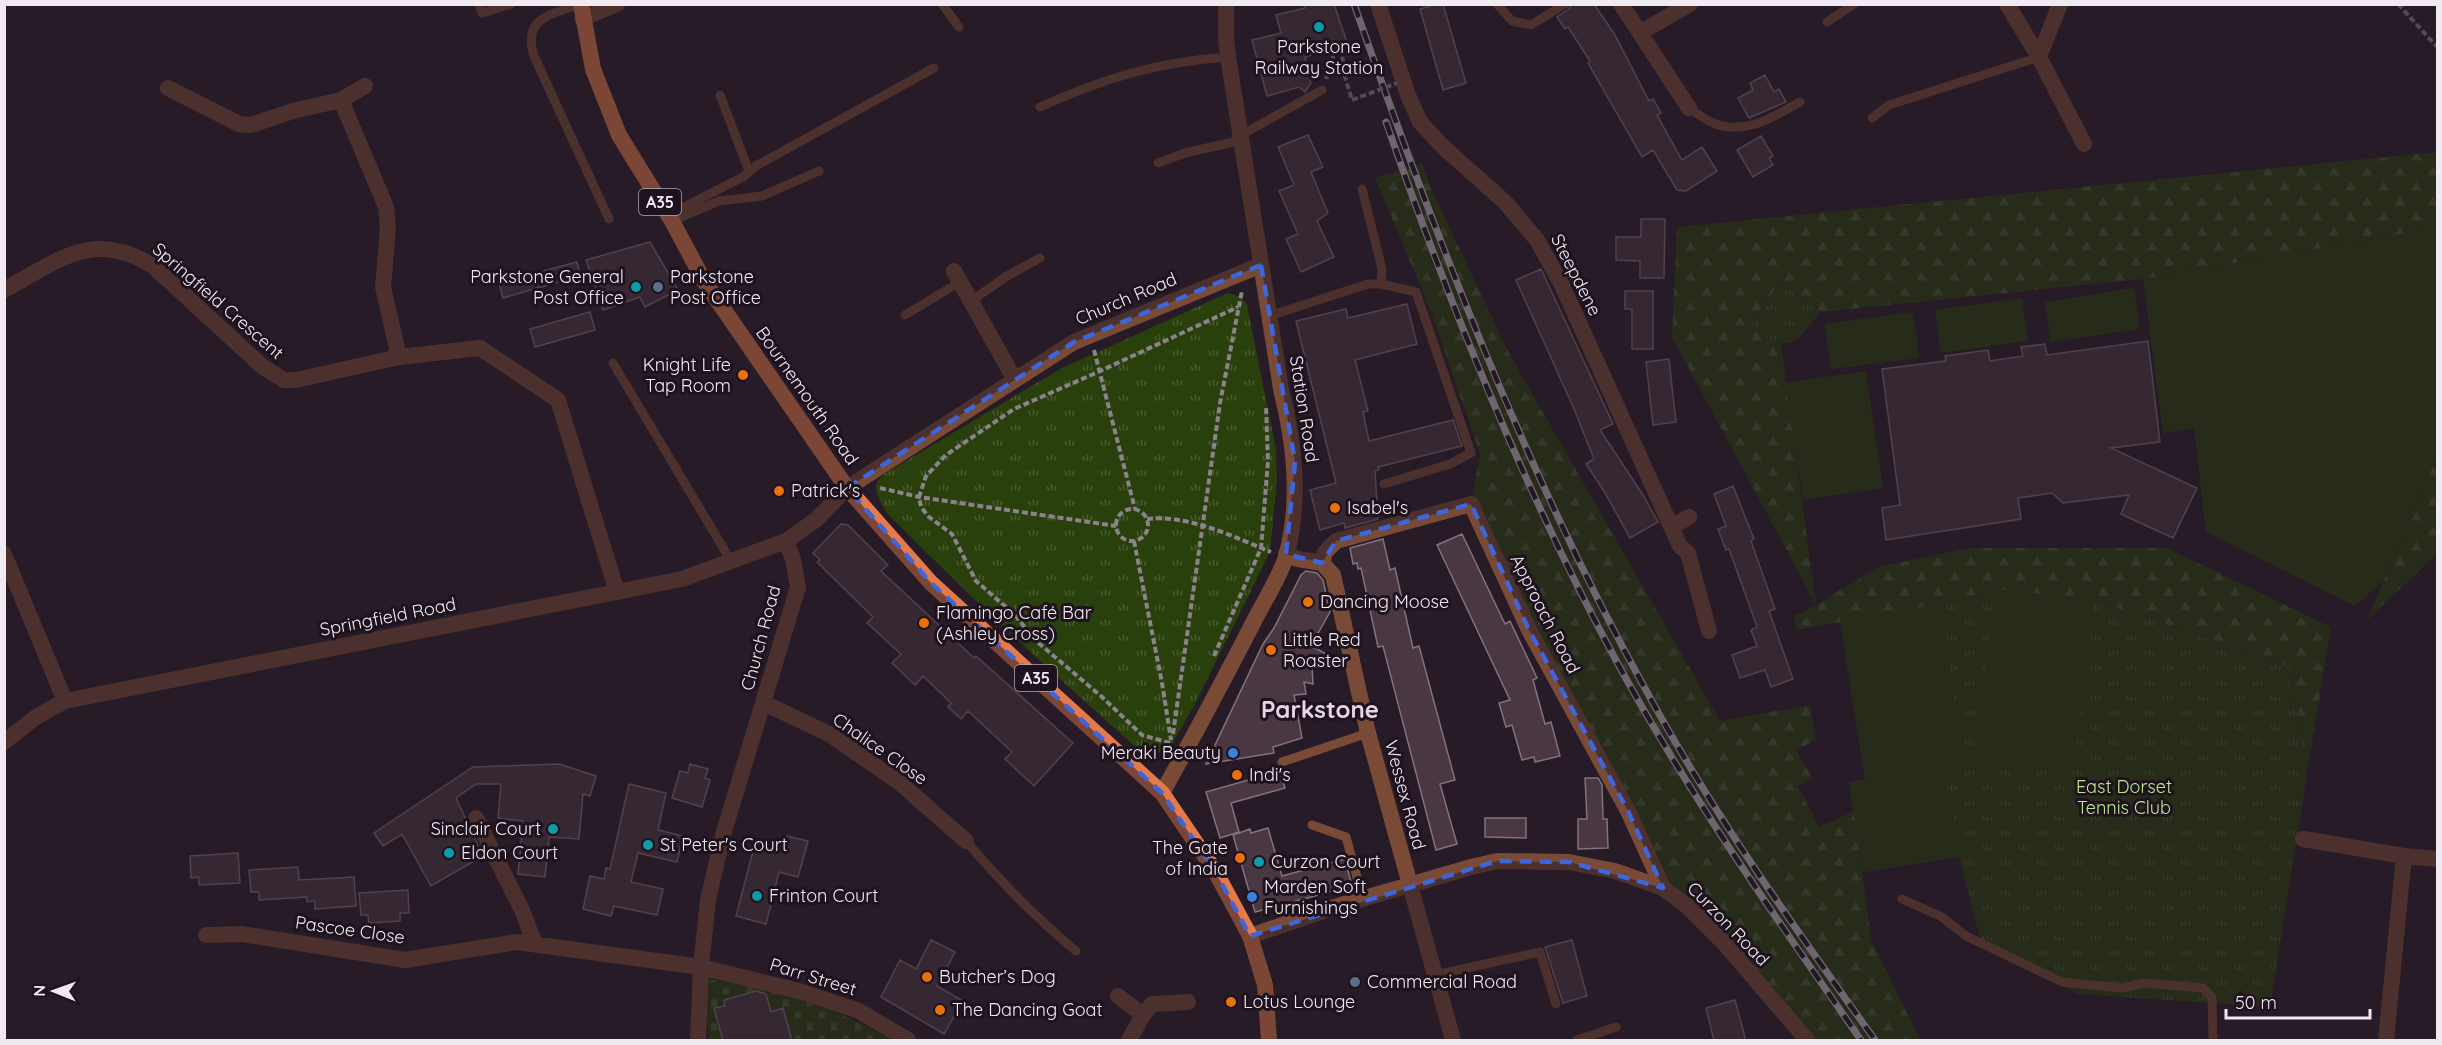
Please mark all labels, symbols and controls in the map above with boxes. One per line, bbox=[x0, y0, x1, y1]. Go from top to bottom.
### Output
marker: Parkstone Railway Station bbox=[1312, 20, 1326, 34]
place label: Parkstone Railway Station bbox=[1255, 35, 1383, 79]
road number: A35 bbox=[639, 189, 681, 215]
street label: Steepdene bbox=[1546, 230, 1607, 320]
street label: Springfield Crescent bbox=[148, 237, 289, 364]
place label: Parkstone General Post Office bbox=[470, 265, 624, 309]
place label: Parkstone Post Office bbox=[670, 265, 761, 309]
street label: Church Road bbox=[1072, 267, 1180, 330]
marker: Parkstone General Post Office bbox=[629, 280, 643, 294]
marker: Parkstone Post Office bbox=[651, 280, 665, 294]
street label: Bournemouth Road bbox=[751, 322, 864, 469]
place label: Knight Life Tap Room bbox=[643, 353, 731, 397]
street label: Station Road bbox=[1285, 354, 1324, 464]
marker: Knight Life Tap Room bbox=[736, 368, 750, 382]
place label: Patrick's bbox=[791, 479, 860, 502]
marker: Patrick's bbox=[772, 484, 786, 498]
place label: Isabel's bbox=[1347, 496, 1408, 519]
marker: Isabel's bbox=[1328, 501, 1342, 515]
street label: Approach Road bbox=[1505, 550, 1585, 677]
street label: Church Road bbox=[735, 583, 786, 693]
place label: Dancing Moose bbox=[1320, 590, 1449, 613]
street label: Springfield Road bbox=[318, 592, 458, 641]
marker: Dancing Moose bbox=[1301, 595, 1315, 609]
place label: Flamingo Café Bar (Ashley Cross) bbox=[936, 601, 1092, 645]
marker: Flamingo Café Bar (Ashley Cross) bbox=[917, 616, 931, 630]
place label: Little Red Roaster bbox=[1283, 628, 1361, 672]
marker: Little Red Roaster bbox=[1264, 643, 1278, 657]
road number: A35 bbox=[1015, 665, 1057, 691]
district label: Parkstone bbox=[1261, 694, 1379, 724]
street label: Chalice Close bbox=[828, 707, 932, 790]
street label: Wessex Road bbox=[1380, 738, 1431, 852]
place label: Meraki Beauty bbox=[1101, 741, 1221, 764]
marker: Meraki Beauty bbox=[1226, 746, 1240, 760]
place label: Indi's bbox=[1249, 763, 1291, 786]
marker: Indi's bbox=[1230, 768, 1244, 782]
park label: East Dorset Tennis Club bbox=[2076, 775, 2172, 819]
place label: Sinclair Court bbox=[431, 817, 541, 840]
marker: Sinclair Court bbox=[546, 822, 560, 836]
place label: St Peter's Court bbox=[660, 833, 788, 856]
place label: The Gate of India bbox=[1152, 836, 1228, 880]
marker: St Peter's Court bbox=[641, 838, 655, 852]
place label: Eldon Court bbox=[461, 841, 558, 864]
marker: Eldon Court bbox=[442, 846, 456, 860]
place label: Curzon Court bbox=[1271, 850, 1380, 873]
marker: The Gate of India bbox=[1233, 851, 1247, 865]
marker: Curzon Court bbox=[1252, 855, 1266, 869]
place label: Marden Soft Furnishings bbox=[1264, 875, 1366, 919]
street label: Curzon Road bbox=[1682, 877, 1774, 971]
place label: Frinton Court bbox=[769, 884, 878, 907]
marker: Frinton Court bbox=[750, 889, 764, 903]
marker: Marden Soft Furnishings bbox=[1245, 890, 1259, 904]
street label: Pascoe Close bbox=[294, 910, 406, 949]
street label: Parr Street bbox=[767, 952, 859, 1001]
north arrow bbox=[24, 961, 84, 1021]
place label: Butcher’s Dog bbox=[939, 965, 1056, 988]
marker: Butcher’s Dog bbox=[920, 970, 934, 984]
place label: Commercial Road bbox=[1367, 970, 1517, 993]
marker: Commercial Road bbox=[1348, 975, 1362, 989]
scale bar bbox=[2226, 982, 2370, 1020]
text: N bbox=[29, 985, 49, 997]
place label: Lotus Lounge bbox=[1243, 990, 1355, 1013]
text: 50 m bbox=[2235, 991, 2277, 1014]
marker: Lotus Lounge bbox=[1224, 995, 1238, 1009]
place label: The Dancing Goat bbox=[952, 998, 1103, 1021]
marker: The Dancing Goat bbox=[933, 1003, 947, 1017]

